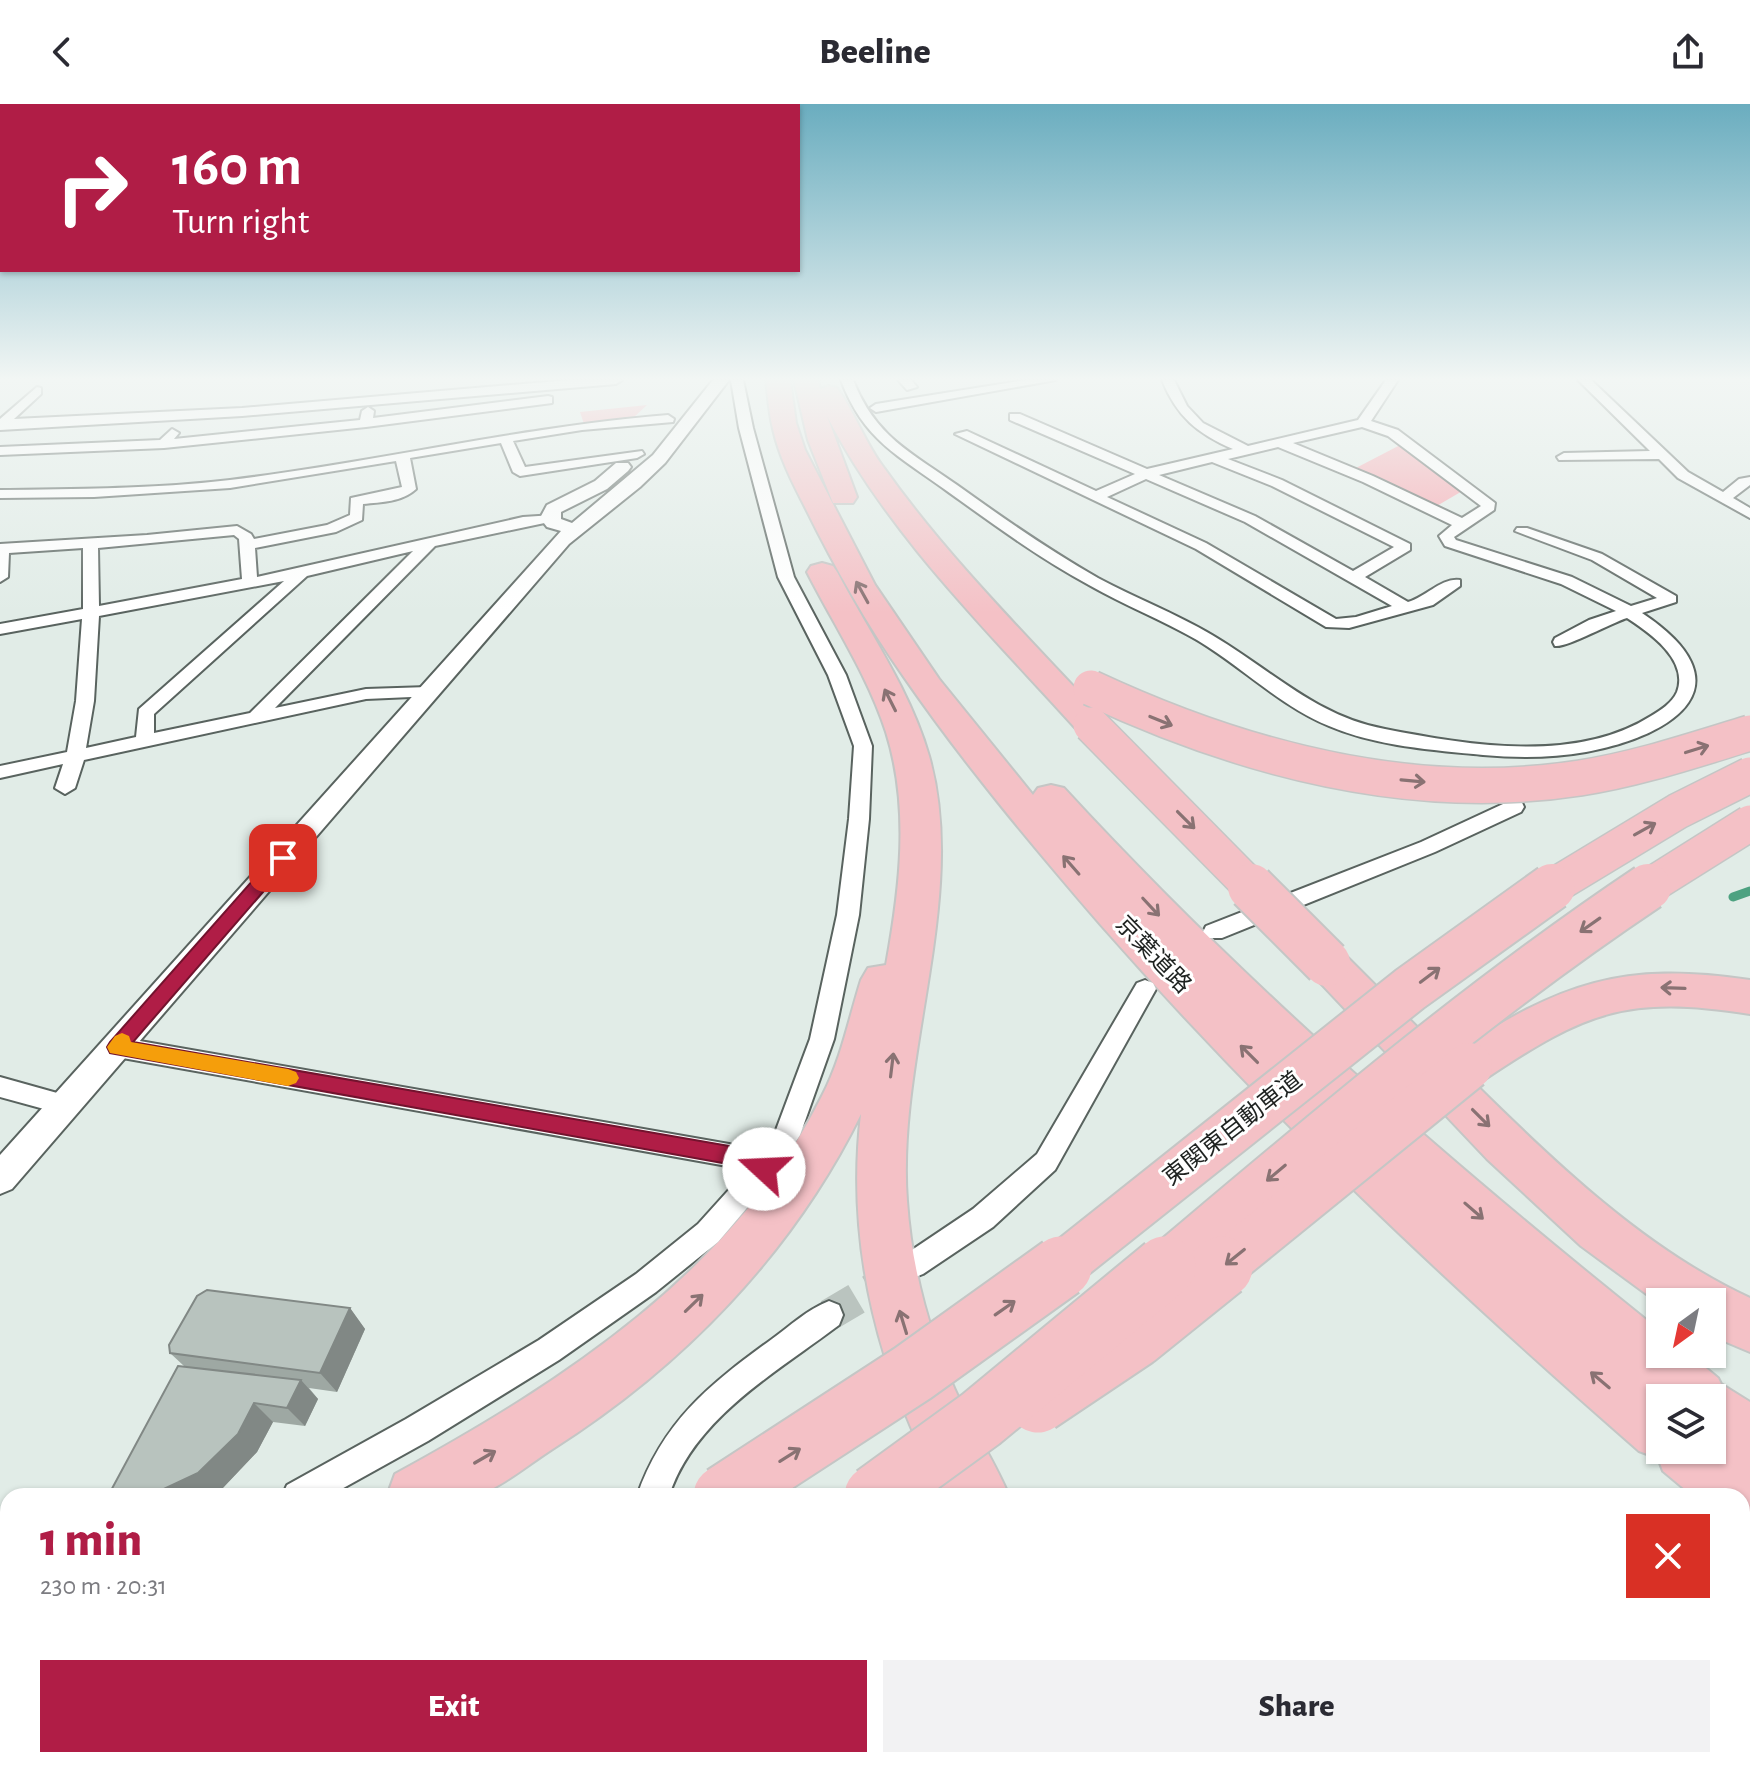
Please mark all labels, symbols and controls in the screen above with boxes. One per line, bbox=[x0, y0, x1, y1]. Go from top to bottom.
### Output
icon: back bbox=[40, 30, 84, 74]
icon: share bbox=[1666, 30, 1710, 74]
text: Beeline bbox=[819, 34, 931, 70]
icon: right bbox=[40, 136, 144, 240]
text: 160 m bbox=[172, 139, 302, 195]
text: Turn right bbox=[172, 204, 309, 240]
one-way arrow bbox=[854, 581, 870, 604]
one-way arrow bbox=[881, 689, 897, 713]
one-way arrow bbox=[1148, 715, 1173, 729]
one-way arrow bbox=[1684, 741, 1710, 756]
one-way arrow bbox=[1399, 774, 1426, 789]
one-way arrow bbox=[1176, 811, 1196, 830]
one-way arrow bbox=[1633, 821, 1656, 837]
pin bbox=[249, 824, 317, 892]
icon: arrive bbox=[261, 836, 305, 880]
one-way arrow bbox=[1062, 855, 1080, 875]
one-way arrow bbox=[1141, 897, 1159, 917]
street label: 京葉道路 bbox=[1111, 911, 1196, 998]
one-way arrow bbox=[1579, 917, 1601, 934]
one-way arrow bbox=[1419, 966, 1440, 983]
one-way arrow bbox=[1660, 980, 1687, 996]
one-way arrow bbox=[1240, 1045, 1259, 1064]
one-way arrow bbox=[884, 1052, 899, 1079]
street label: 東関東自動車道 bbox=[1158, 1066, 1307, 1190]
one-way arrow bbox=[1471, 1108, 1490, 1128]
position arrow bbox=[722, 1127, 806, 1211]
one-way arrow bbox=[1267, 1164, 1287, 1182]
one-way arrow bbox=[1464, 1202, 1484, 1220]
one-way arrow bbox=[1225, 1248, 1246, 1266]
north arrow bbox=[1646, 1288, 1726, 1368]
map controls bbox=[1646, 1288, 1726, 1464]
one-way arrow bbox=[684, 1294, 704, 1313]
one-way arrow bbox=[994, 1300, 1015, 1317]
one-way arrow bbox=[895, 1310, 910, 1336]
one-way arrow bbox=[1590, 1371, 1611, 1389]
button: layers bbox=[1646, 1384, 1726, 1464]
one-way arrow bbox=[779, 1446, 801, 1463]
one-way arrow bbox=[473, 1449, 496, 1465]
button: close bbox=[1626, 1514, 1710, 1598]
text: 1 min bbox=[40, 1517, 142, 1565]
text: 230 m · 20:31 bbox=[40, 1573, 167, 1599]
button: Exit bbox=[40, 1660, 867, 1752]
button: Share bbox=[883, 1660, 1710, 1752]

